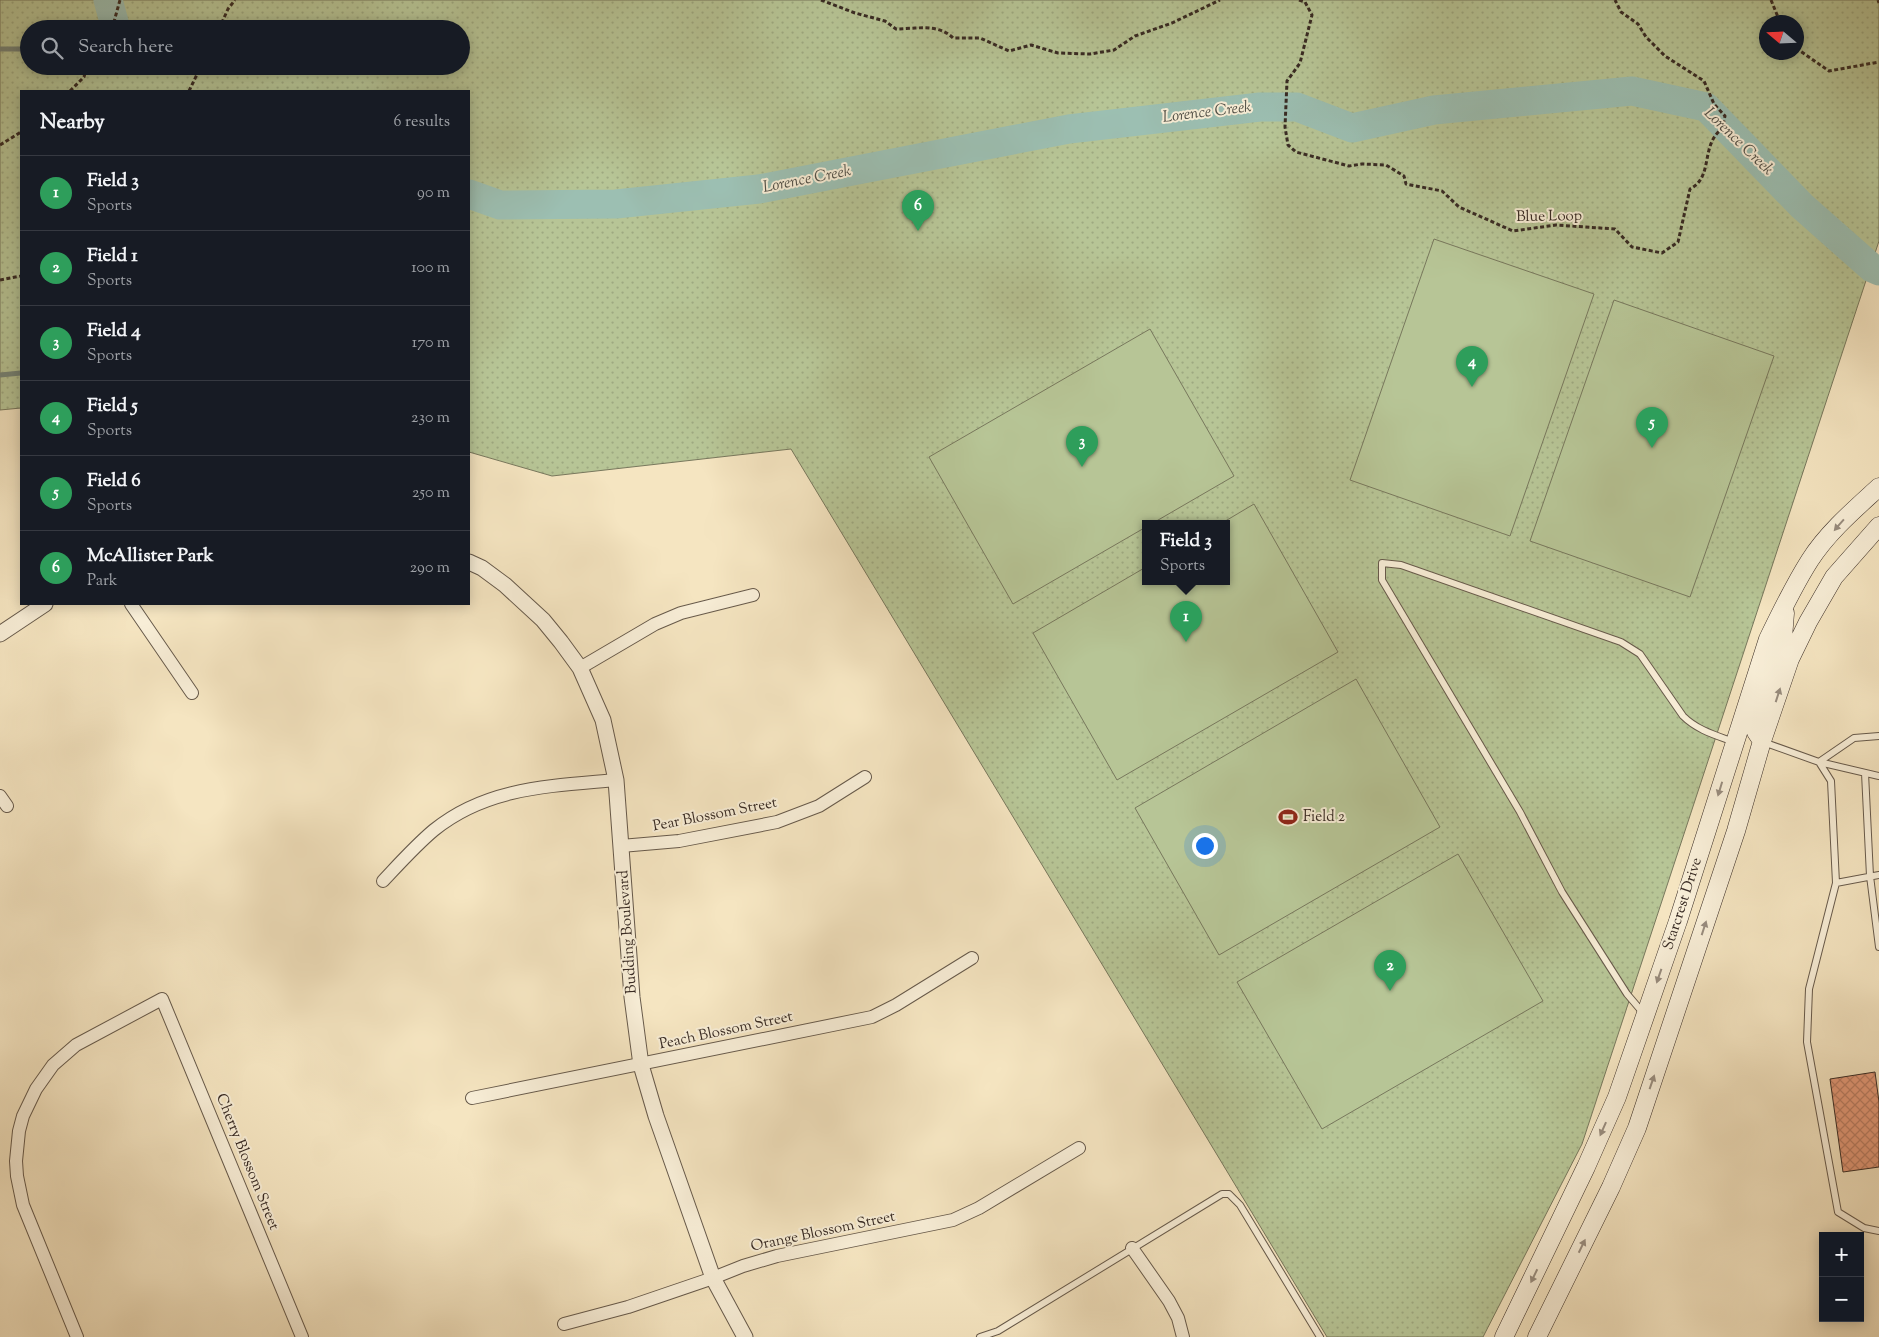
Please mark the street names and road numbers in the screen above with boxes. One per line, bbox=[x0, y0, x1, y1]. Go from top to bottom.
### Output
street label: Blue Loop bbox=[1516, 206, 1582, 228]
street label: Pear Blossom Street bbox=[651, 793, 779, 837]
street label: Starcrest Drive bbox=[1658, 855, 1708, 953]
street label: Budding Boulevard bbox=[613, 869, 643, 995]
street label: Peach Blossom Street bbox=[657, 1007, 795, 1055]
street label: Cherry Blossom Street bbox=[210, 1091, 284, 1233]
street label: Orange Blossom Street bbox=[749, 1206, 897, 1258]

